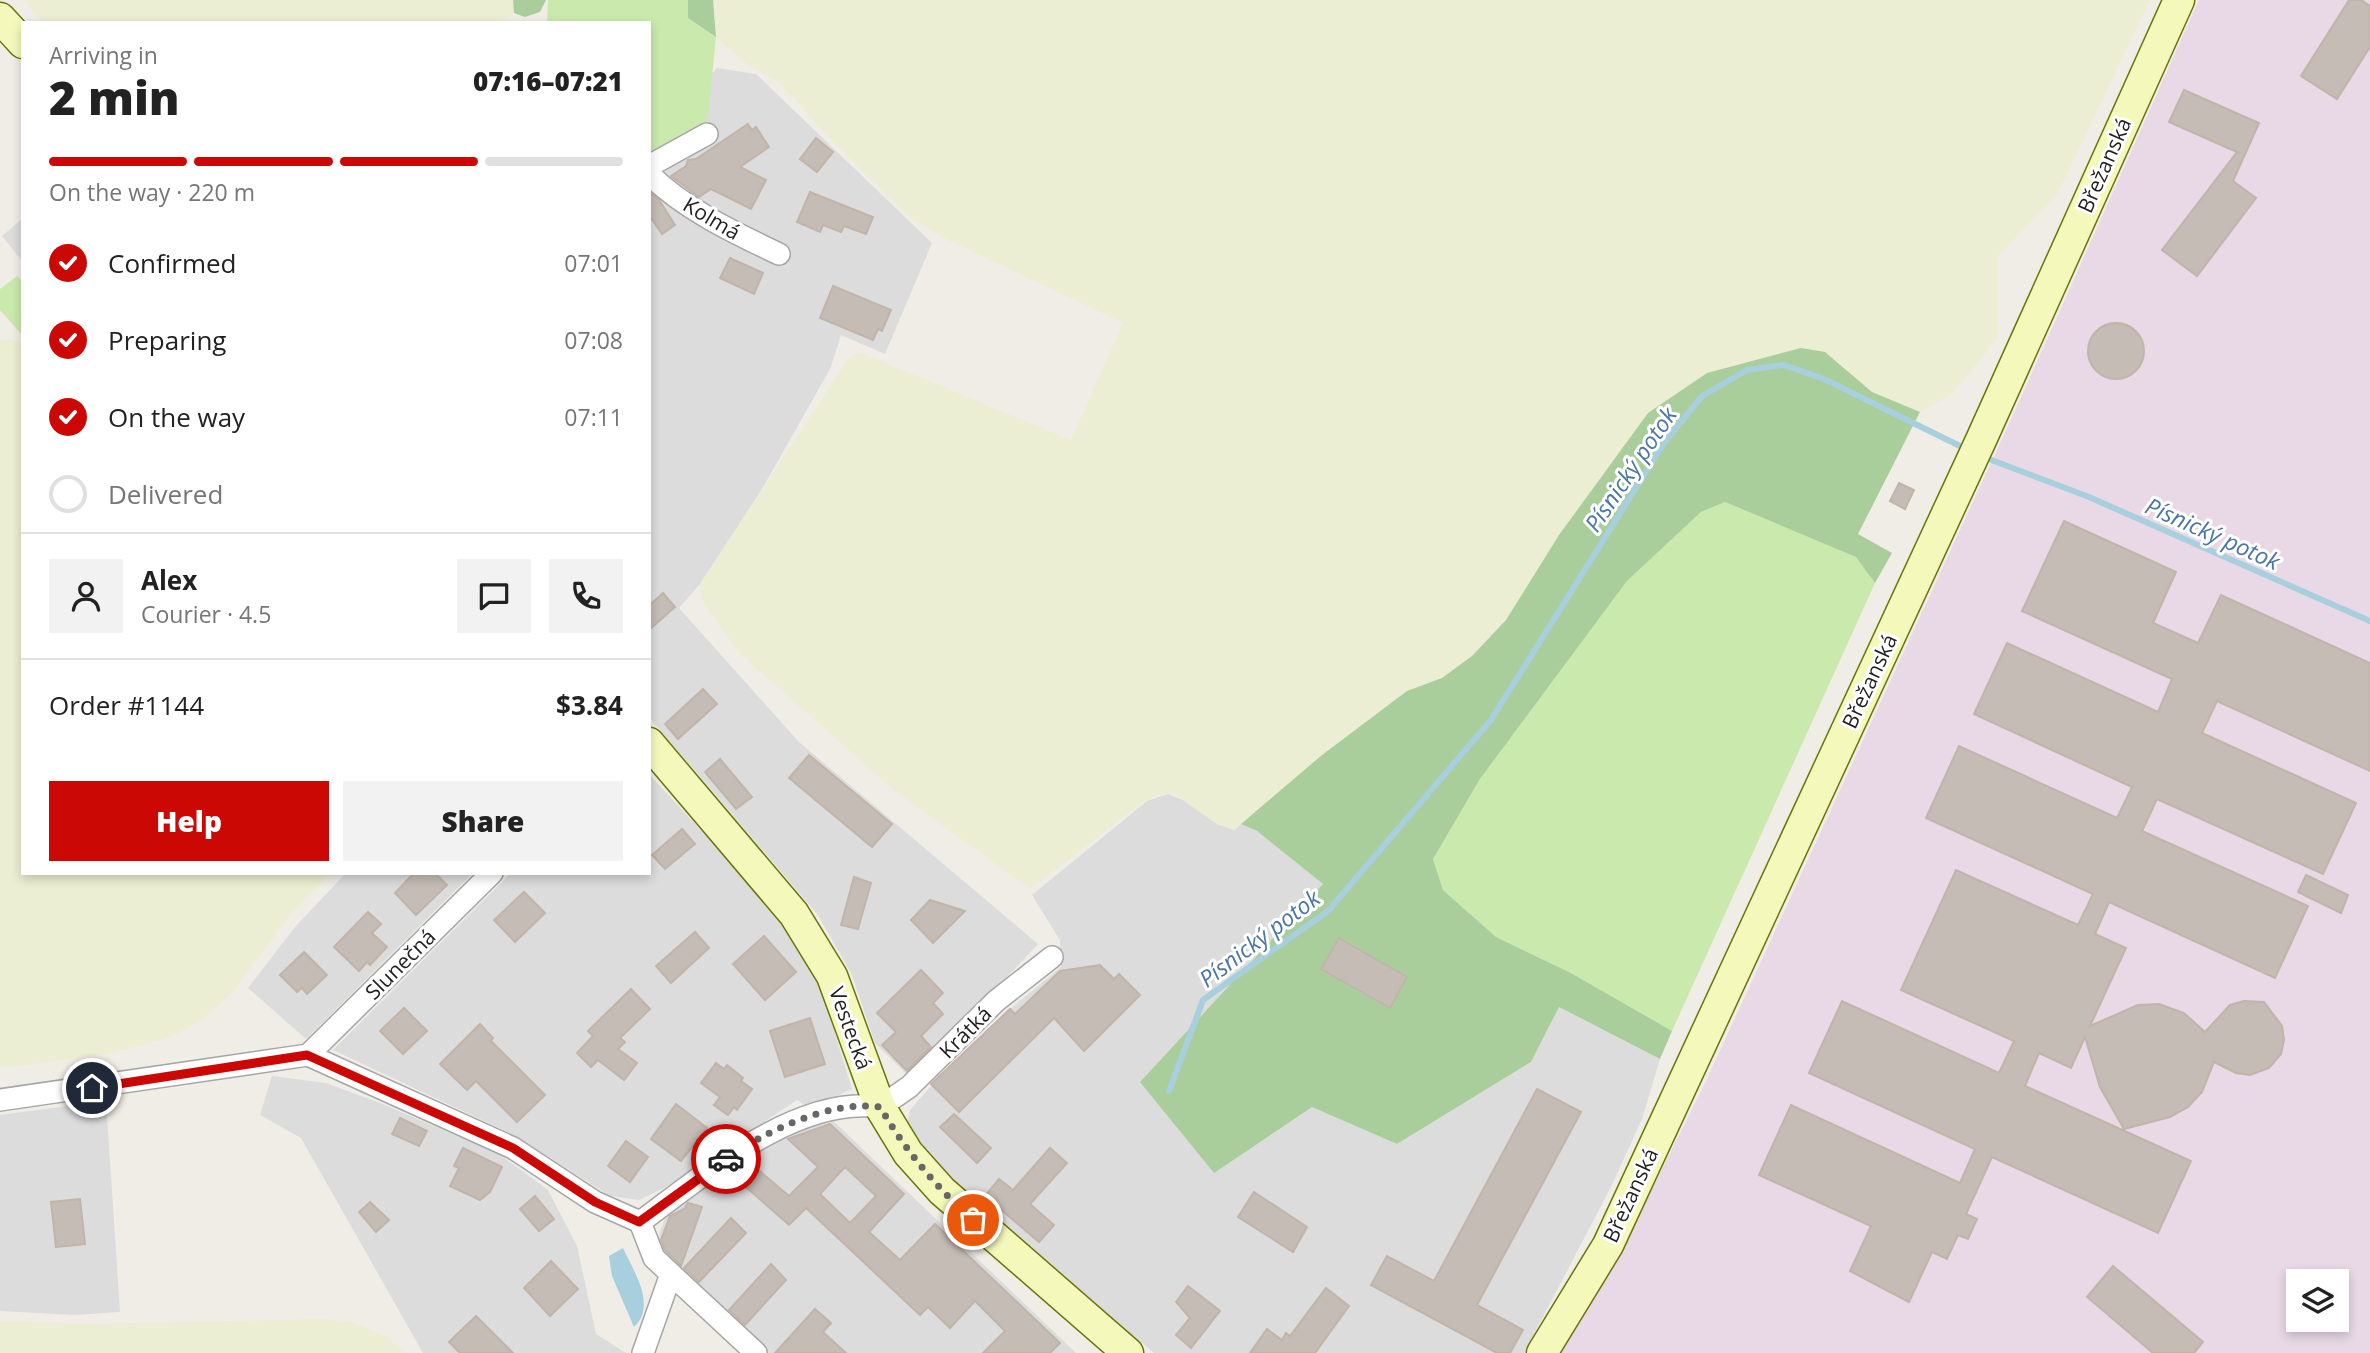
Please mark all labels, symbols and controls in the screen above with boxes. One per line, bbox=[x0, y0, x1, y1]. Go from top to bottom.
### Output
text: Arriving in bbox=[49, 39, 158, 71]
text: 07:16–07:21 bbox=[473, 63, 623, 99]
text: 2 min bbox=[49, 66, 180, 128]
street label: Břežanská bbox=[2071, 113, 2137, 217]
text: On the way · 220 m bbox=[49, 176, 255, 208]
street label: Kolmá bbox=[678, 190, 746, 246]
icon: check bbox=[49, 244, 87, 282]
text: Confirmed bbox=[108, 245, 236, 281]
text: 07:01 bbox=[564, 247, 623, 279]
icon: check bbox=[49, 321, 87, 359]
text: Preparing bbox=[108, 322, 226, 358]
text: 07:08 bbox=[564, 324, 623, 356]
icon: check bbox=[49, 398, 87, 436]
text: On the way bbox=[108, 399, 245, 435]
water label: Písnický potok bbox=[1576, 400, 1684, 538]
text: 07:11 bbox=[564, 401, 623, 433]
text: Delivered bbox=[108, 476, 223, 512]
water label: Písnický potok bbox=[2141, 489, 2286, 577]
button: person bbox=[49, 559, 123, 633]
button: chat bbox=[457, 559, 531, 633]
button: phone bbox=[549, 559, 623, 633]
text: Alex bbox=[141, 562, 197, 598]
text: Courier · 4.5 bbox=[141, 598, 271, 630]
street label: Břežanská bbox=[1835, 629, 1903, 733]
text: Order #1144 bbox=[49, 687, 204, 723]
text: $3.84 bbox=[556, 687, 623, 723]
button: Help bbox=[49, 781, 329, 861]
button: Share bbox=[343, 781, 623, 861]
water label: Písnický potok bbox=[1192, 881, 1327, 994]
street label: Slunečná bbox=[359, 923, 441, 1005]
street label: Vestecká bbox=[823, 983, 879, 1073]
street label: Krátká bbox=[933, 1000, 997, 1064]
pin bbox=[62, 1058, 122, 1118]
icon: home bbox=[73, 1069, 111, 1107]
courier bbox=[691, 1124, 761, 1194]
icon: car bbox=[707, 1140, 745, 1178]
street label: Břežanská bbox=[1596, 1143, 1664, 1247]
pin bbox=[943, 1190, 1003, 1250]
icon: bag bbox=[954, 1201, 992, 1239]
map controls bbox=[2286, 1269, 2349, 1332]
button: layers bbox=[2286, 1269, 2349, 1332]

